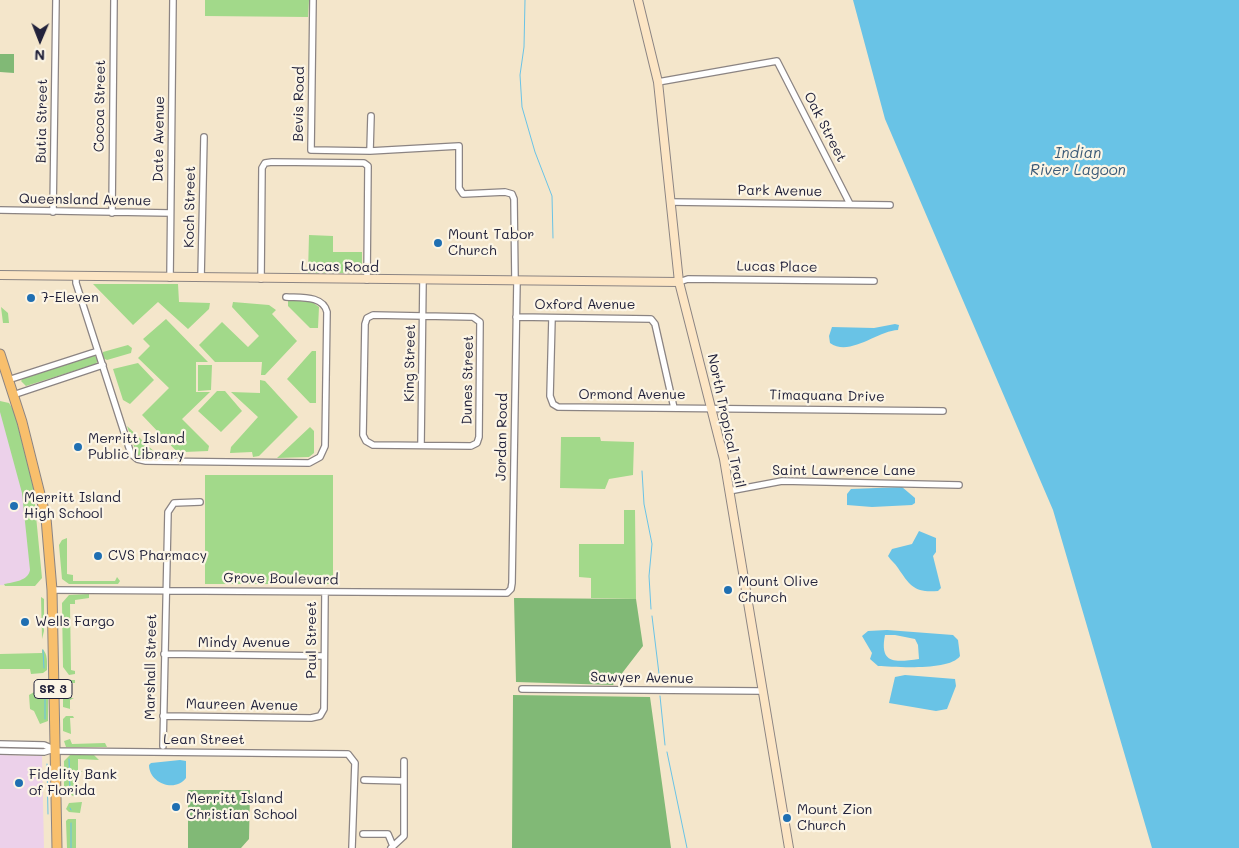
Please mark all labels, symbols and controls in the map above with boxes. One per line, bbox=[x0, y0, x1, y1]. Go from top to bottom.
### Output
north arrow bbox=[15, 15, 65, 65]
text: N bbox=[34, 46, 45, 65]
street label: Cocoa Street bbox=[91, 60, 109, 152]
street label: Bevis Road bbox=[290, 66, 308, 142]
street label: Butia Street bbox=[33, 79, 51, 163]
street label: Oak Street bbox=[800, 89, 850, 165]
street label: Date Avenue bbox=[150, 96, 168, 182]
water label: Indian River Lagoon bbox=[1030, 144, 1126, 179]
street label: Koch Street bbox=[181, 166, 199, 248]
street label: Park Avenue bbox=[738, 182, 822, 200]
street label: Queensland Avenue bbox=[19, 190, 151, 210]
place label: Mount Tabor Church bbox=[448, 227, 534, 260]
marker: Mount Tabor Church bbox=[432, 237, 444, 249]
street label: Lucas Road bbox=[301, 258, 379, 276]
street label: Lucas Place bbox=[736, 258, 818, 276]
place label: 7-Eleven bbox=[41, 290, 99, 306]
marker: 7-Eleven bbox=[25, 292, 37, 304]
street label: Oxford Avenue bbox=[535, 297, 635, 313]
street label: King Street bbox=[401, 324, 419, 402]
street label: Dunes Street bbox=[459, 335, 477, 425]
street label: North Tropical Trail bbox=[704, 352, 748, 490]
street label: Ormond Avenue bbox=[578, 387, 686, 403]
street label: Timaquana Drive bbox=[769, 387, 885, 405]
street label: Jordan Road bbox=[493, 393, 511, 481]
place label: Merritt Island Public Library bbox=[88, 431, 185, 464]
marker: Merritt Island Public Library bbox=[72, 441, 84, 453]
street label: Saint Lawrence Lane bbox=[772, 463, 916, 479]
place label: Merritt Island High School bbox=[24, 490, 121, 522]
marker: Merritt Island High School bbox=[8, 500, 20, 512]
place label: CVS Pharmacy bbox=[108, 548, 207, 564]
marker: CVS Pharmacy bbox=[92, 550, 104, 562]
street label: Grove Boulevard bbox=[223, 570, 339, 588]
place label: Mount Olive Church bbox=[738, 574, 818, 606]
marker: Mount Olive Church bbox=[722, 584, 734, 596]
street label: Paul Street bbox=[304, 601, 320, 679]
place label: Wells Fargo bbox=[35, 614, 114, 630]
street label: Marshall Street bbox=[142, 614, 160, 720]
marker: Wells Fargo bbox=[19, 616, 31, 628]
street label: Mindy Avenue bbox=[198, 635, 290, 651]
street label: Sawyer Avenue bbox=[590, 669, 694, 687]
road number: SR 3 bbox=[34, 680, 72, 699]
street label: Maureen Avenue bbox=[186, 696, 298, 714]
street label: Lean Street bbox=[163, 732, 245, 748]
place label: Fidelity Bank of Florida bbox=[29, 767, 117, 800]
marker: Fidelity Bank of Florida bbox=[13, 777, 25, 789]
place label: Merritt Island Christian School bbox=[186, 791, 298, 824]
marker: Merritt Island Christian School bbox=[170, 801, 182, 813]
place label: Mount Zion Church bbox=[797, 802, 872, 834]
marker: Mount Zion Church bbox=[781, 812, 793, 824]

